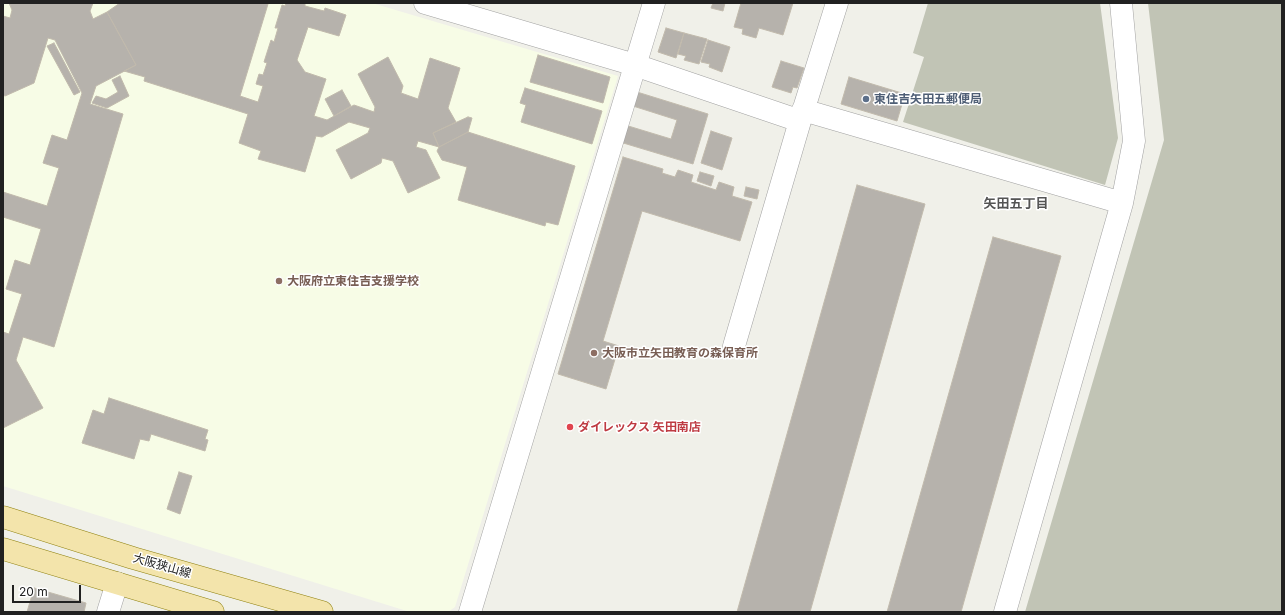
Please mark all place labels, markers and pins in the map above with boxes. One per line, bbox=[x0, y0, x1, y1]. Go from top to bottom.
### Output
place label: 東住吉矢田五郵便局 bbox=[874, 92, 982, 106]
marker: 東住吉矢田五郵便局 bbox=[861, 94, 871, 104]
place label: 大阪府立東住吉支援学校 bbox=[287, 274, 419, 288]
marker: 大阪府立東住吉支援学校 bbox=[274, 276, 284, 286]
place label: 大阪市立矢田教育の森保育所 bbox=[602, 346, 758, 360]
marker: 大阪市立矢田教育の森保育所 bbox=[589, 348, 599, 358]
place label: ダイレックス 矢田南店 bbox=[578, 420, 701, 434]
marker: ダイレックス 矢田南店 bbox=[565, 422, 575, 432]

